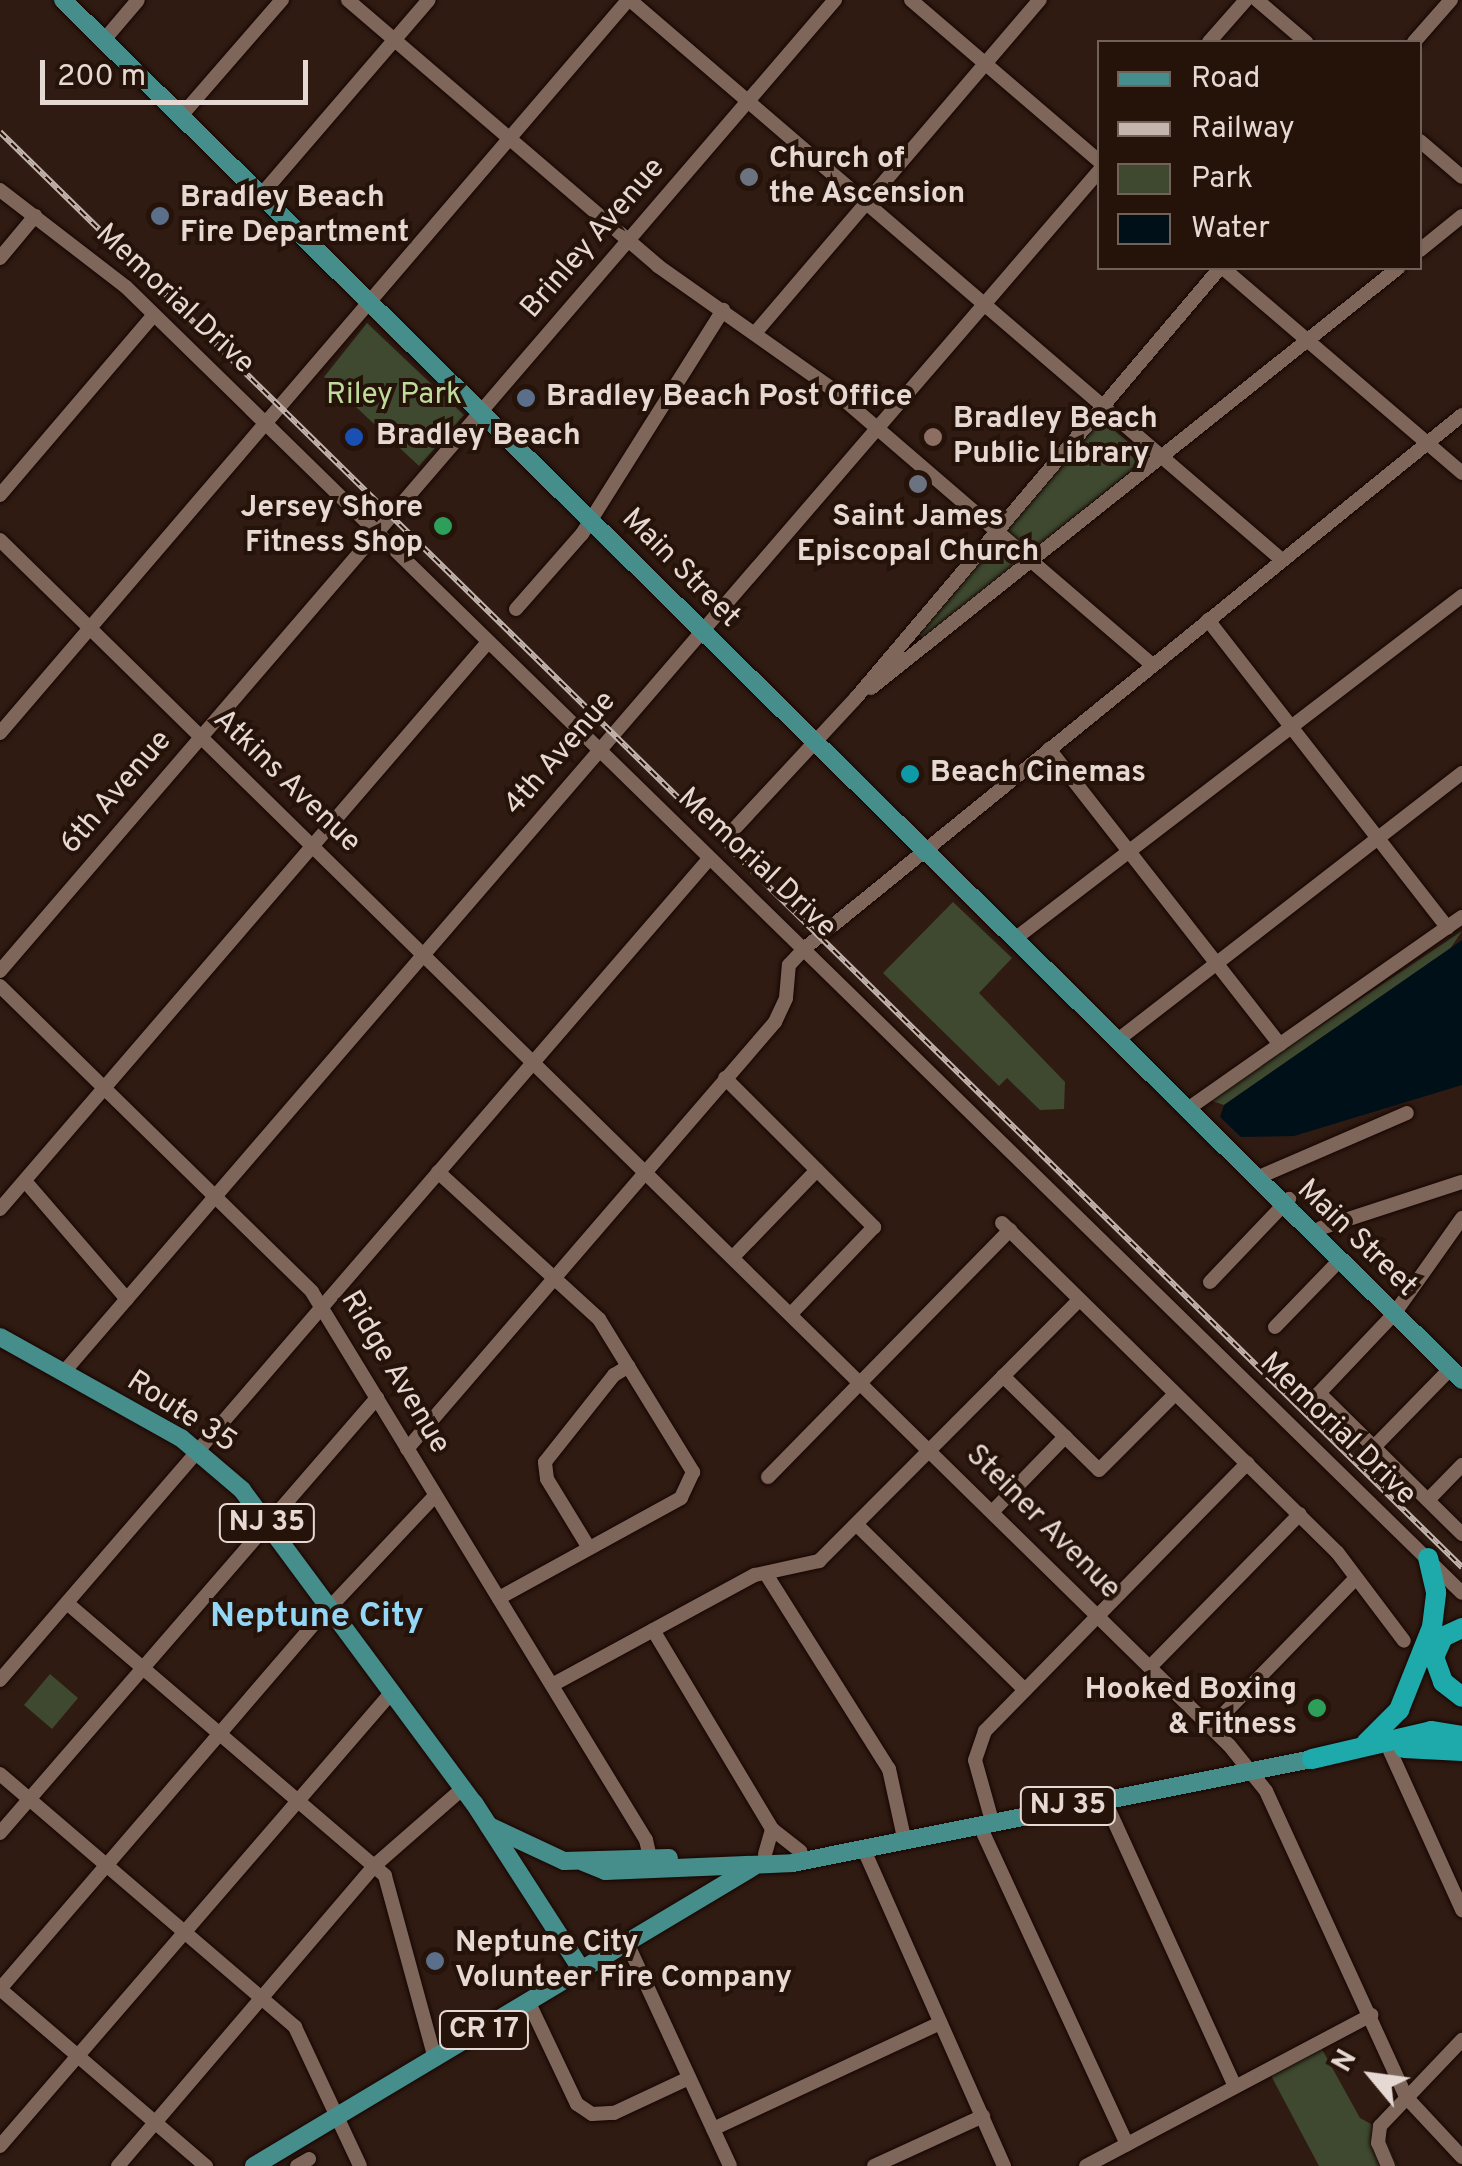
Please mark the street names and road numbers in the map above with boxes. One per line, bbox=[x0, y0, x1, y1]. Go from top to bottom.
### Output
street label: Brinley Avenue bbox=[514, 151, 674, 327]
street label: Memorial Drive bbox=[87, 217, 261, 383]
street label: Main Street bbox=[613, 502, 747, 636]
street label: 4th Avenue bbox=[497, 684, 625, 824]
street label: Atkins Avenue bbox=[204, 702, 368, 862]
street label: 6th Avenue bbox=[53, 724, 181, 862]
street label: Memorial Drive bbox=[669, 781, 843, 947]
street label: Main Street bbox=[1288, 1173, 1424, 1305]
street label: Ridge Avenue bbox=[331, 1285, 457, 1461]
street label: Memorial Drive bbox=[1251, 1346, 1423, 1514]
street label: Route 35 bbox=[119, 1364, 243, 1462]
street label: Steiner Avenue bbox=[957, 1438, 1127, 1608]
road number: NJ 35 bbox=[217, 1500, 317, 1546]
road number: NJ 35 bbox=[1018, 1783, 1118, 1829]
road number: CR 17 bbox=[436, 2007, 532, 2053]

